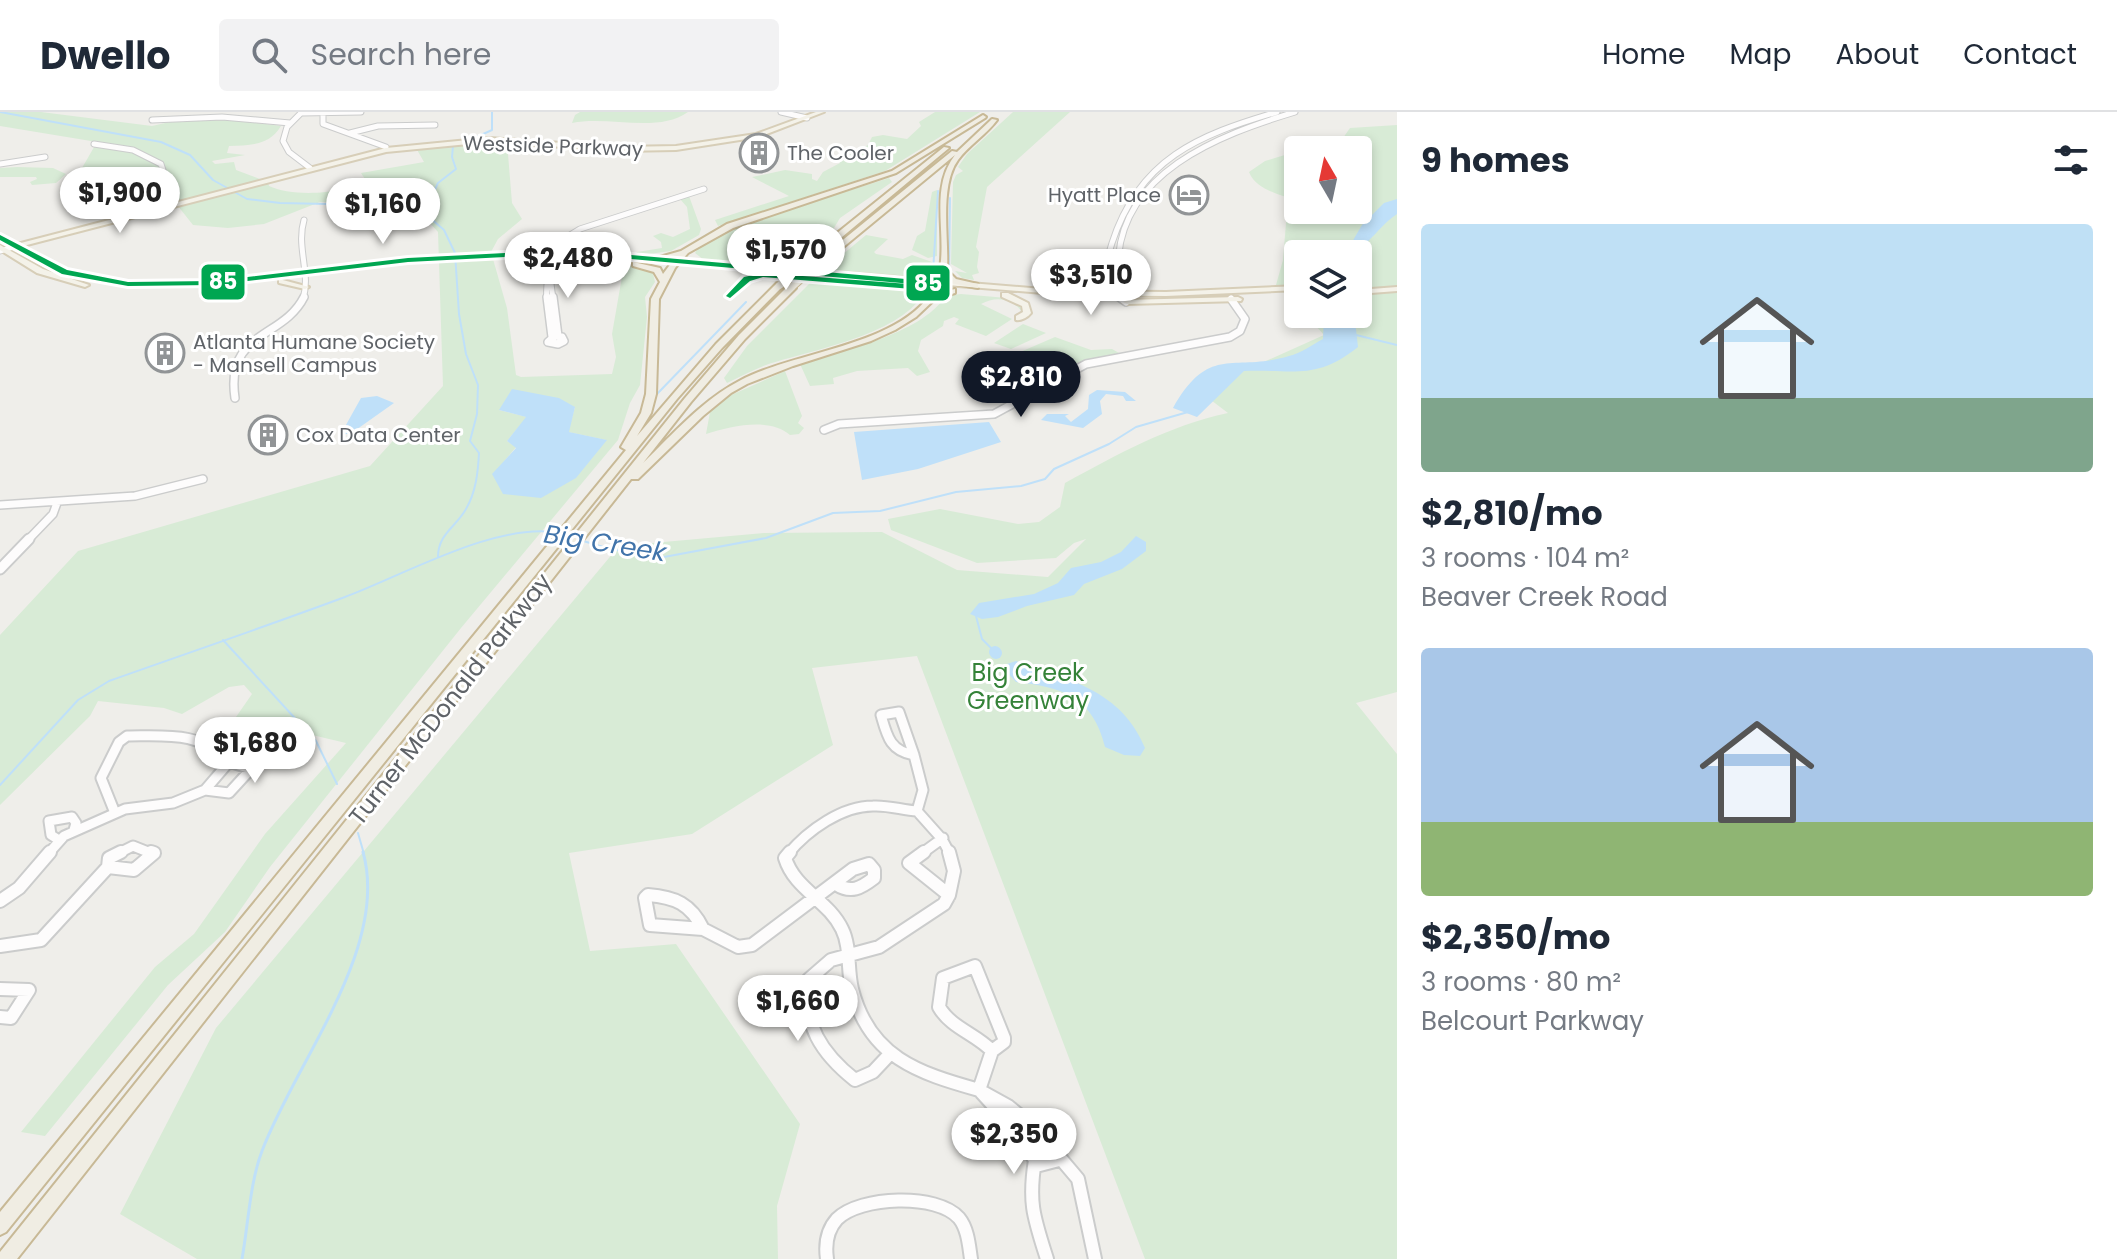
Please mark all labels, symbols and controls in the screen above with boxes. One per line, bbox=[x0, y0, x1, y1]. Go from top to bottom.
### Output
search box bbox=[219, 19, 779, 91]
text: Dwello bbox=[40, 29, 171, 82]
icon: search bbox=[247, 33, 291, 77]
text: Search here bbox=[311, 33, 491, 76]
text: Home bbox=[1602, 35, 1685, 74]
text: Map bbox=[1729, 35, 1791, 74]
text: About bbox=[1835, 35, 1919, 74]
text: Contact bbox=[1963, 35, 2077, 74]
street label: Westside Parkway bbox=[462, 129, 644, 163]
building icon: The Cooler bbox=[738, 132, 780, 174]
north arrow bbox=[1284, 136, 1372, 224]
map controls bbox=[1284, 136, 1372, 328]
text: 9 homes bbox=[1421, 136, 1570, 184]
icon: filters bbox=[2049, 138, 2093, 182]
place label: The Cooler bbox=[787, 139, 894, 167]
pin: $1,900 bbox=[55, 167, 185, 235]
hotel icon: Hyatt Place bbox=[1168, 174, 1210, 216]
text: $1,900 bbox=[78, 175, 162, 211]
pin: $1,160 bbox=[318, 178, 448, 246]
place label: Hyatt Place bbox=[1048, 181, 1161, 209]
text: $1,160 bbox=[344, 186, 422, 222]
pin: $1,570 bbox=[721, 224, 851, 292]
pin: $2,480 bbox=[503, 232, 633, 300]
text: $1,570 bbox=[745, 232, 827, 268]
text: $2,480 bbox=[523, 240, 613, 276]
button: layers bbox=[1284, 240, 1372, 328]
pin: $3,510 bbox=[1026, 249, 1156, 317]
text: $3,510 bbox=[1049, 257, 1133, 293]
line badge: 85 bbox=[200, 263, 246, 301]
line badge: 85 bbox=[905, 264, 951, 302]
text: 85 bbox=[209, 266, 237, 297]
text: 85 bbox=[914, 268, 942, 299]
icon: home bbox=[1685, 276, 1829, 420]
place label: Atlanta Humane Society - Mansell Campus bbox=[193, 328, 435, 379]
building icon: Atlanta Humane Society - Mansell Campus bbox=[144, 332, 186, 374]
pin: $2,810 bbox=[956, 351, 1086, 419]
text: $2,810 bbox=[980, 359, 1063, 395]
building icon: Cox Data Center bbox=[247, 414, 289, 456]
place label: Cox Data Center bbox=[296, 421, 461, 449]
text: $2,810/mo bbox=[1421, 489, 1603, 537]
water label: Big Creek bbox=[541, 516, 670, 571]
text: 3 rooms · 104 m² bbox=[1421, 540, 1629, 576]
street label: Turner McDonald Parkway bbox=[341, 566, 559, 832]
text: Beaver Creek Road bbox=[1421, 579, 1668, 615]
park label: Big Creek Greenway bbox=[967, 656, 1090, 717]
icon: home bbox=[1685, 700, 1829, 844]
pin: $1,680 bbox=[190, 717, 320, 785]
text: $1,680 bbox=[213, 725, 297, 761]
text: $2,350/mo bbox=[1421, 913, 1610, 961]
text: 3 rooms · 80 m² bbox=[1421, 964, 1621, 1000]
pin: $1,660 bbox=[733, 975, 863, 1043]
text: $1,660 bbox=[756, 983, 840, 1019]
text: Belcourt Parkway bbox=[1421, 1003, 1644, 1039]
pin: $2,350 bbox=[949, 1108, 1079, 1176]
text: $2,350 bbox=[970, 1116, 1059, 1152]

